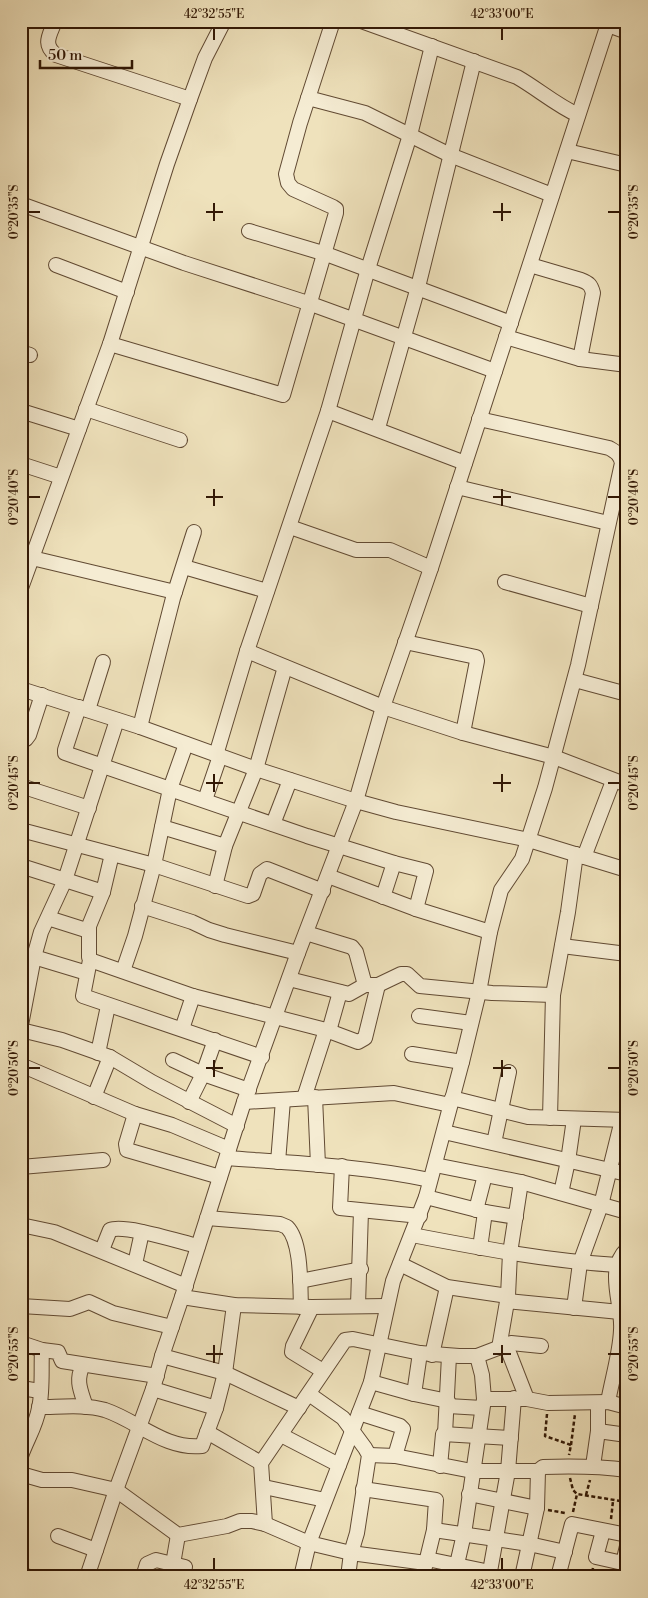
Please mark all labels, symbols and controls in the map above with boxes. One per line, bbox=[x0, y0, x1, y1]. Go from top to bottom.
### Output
text: 42°32'55"E bbox=[184, 7, 244, 22]
text: 42°33'00"E bbox=[470, 7, 534, 22]
scale bar bbox=[40, 38, 132, 70]
text: 50 m bbox=[48, 46, 82, 65]
text: 0°20'35"S bbox=[7, 185, 22, 239]
text: 0°20'35"S bbox=[627, 185, 642, 239]
text: 0°20'40"S bbox=[7, 469, 22, 525]
text: 0°20'40"S bbox=[627, 469, 642, 525]
text: 0°20'45"S bbox=[7, 755, 22, 811]
text: 0°20'45"S bbox=[627, 755, 642, 811]
text: 0°20'50"S bbox=[7, 1040, 22, 1096]
text: 0°20'50"S bbox=[627, 1040, 642, 1096]
text: 0°20'55"S bbox=[7, 1327, 22, 1381]
text: 0°20'55"S bbox=[627, 1327, 642, 1381]
text: 42°32'55"E bbox=[184, 1578, 244, 1593]
text: 42°33'00"E bbox=[470, 1578, 534, 1593]

